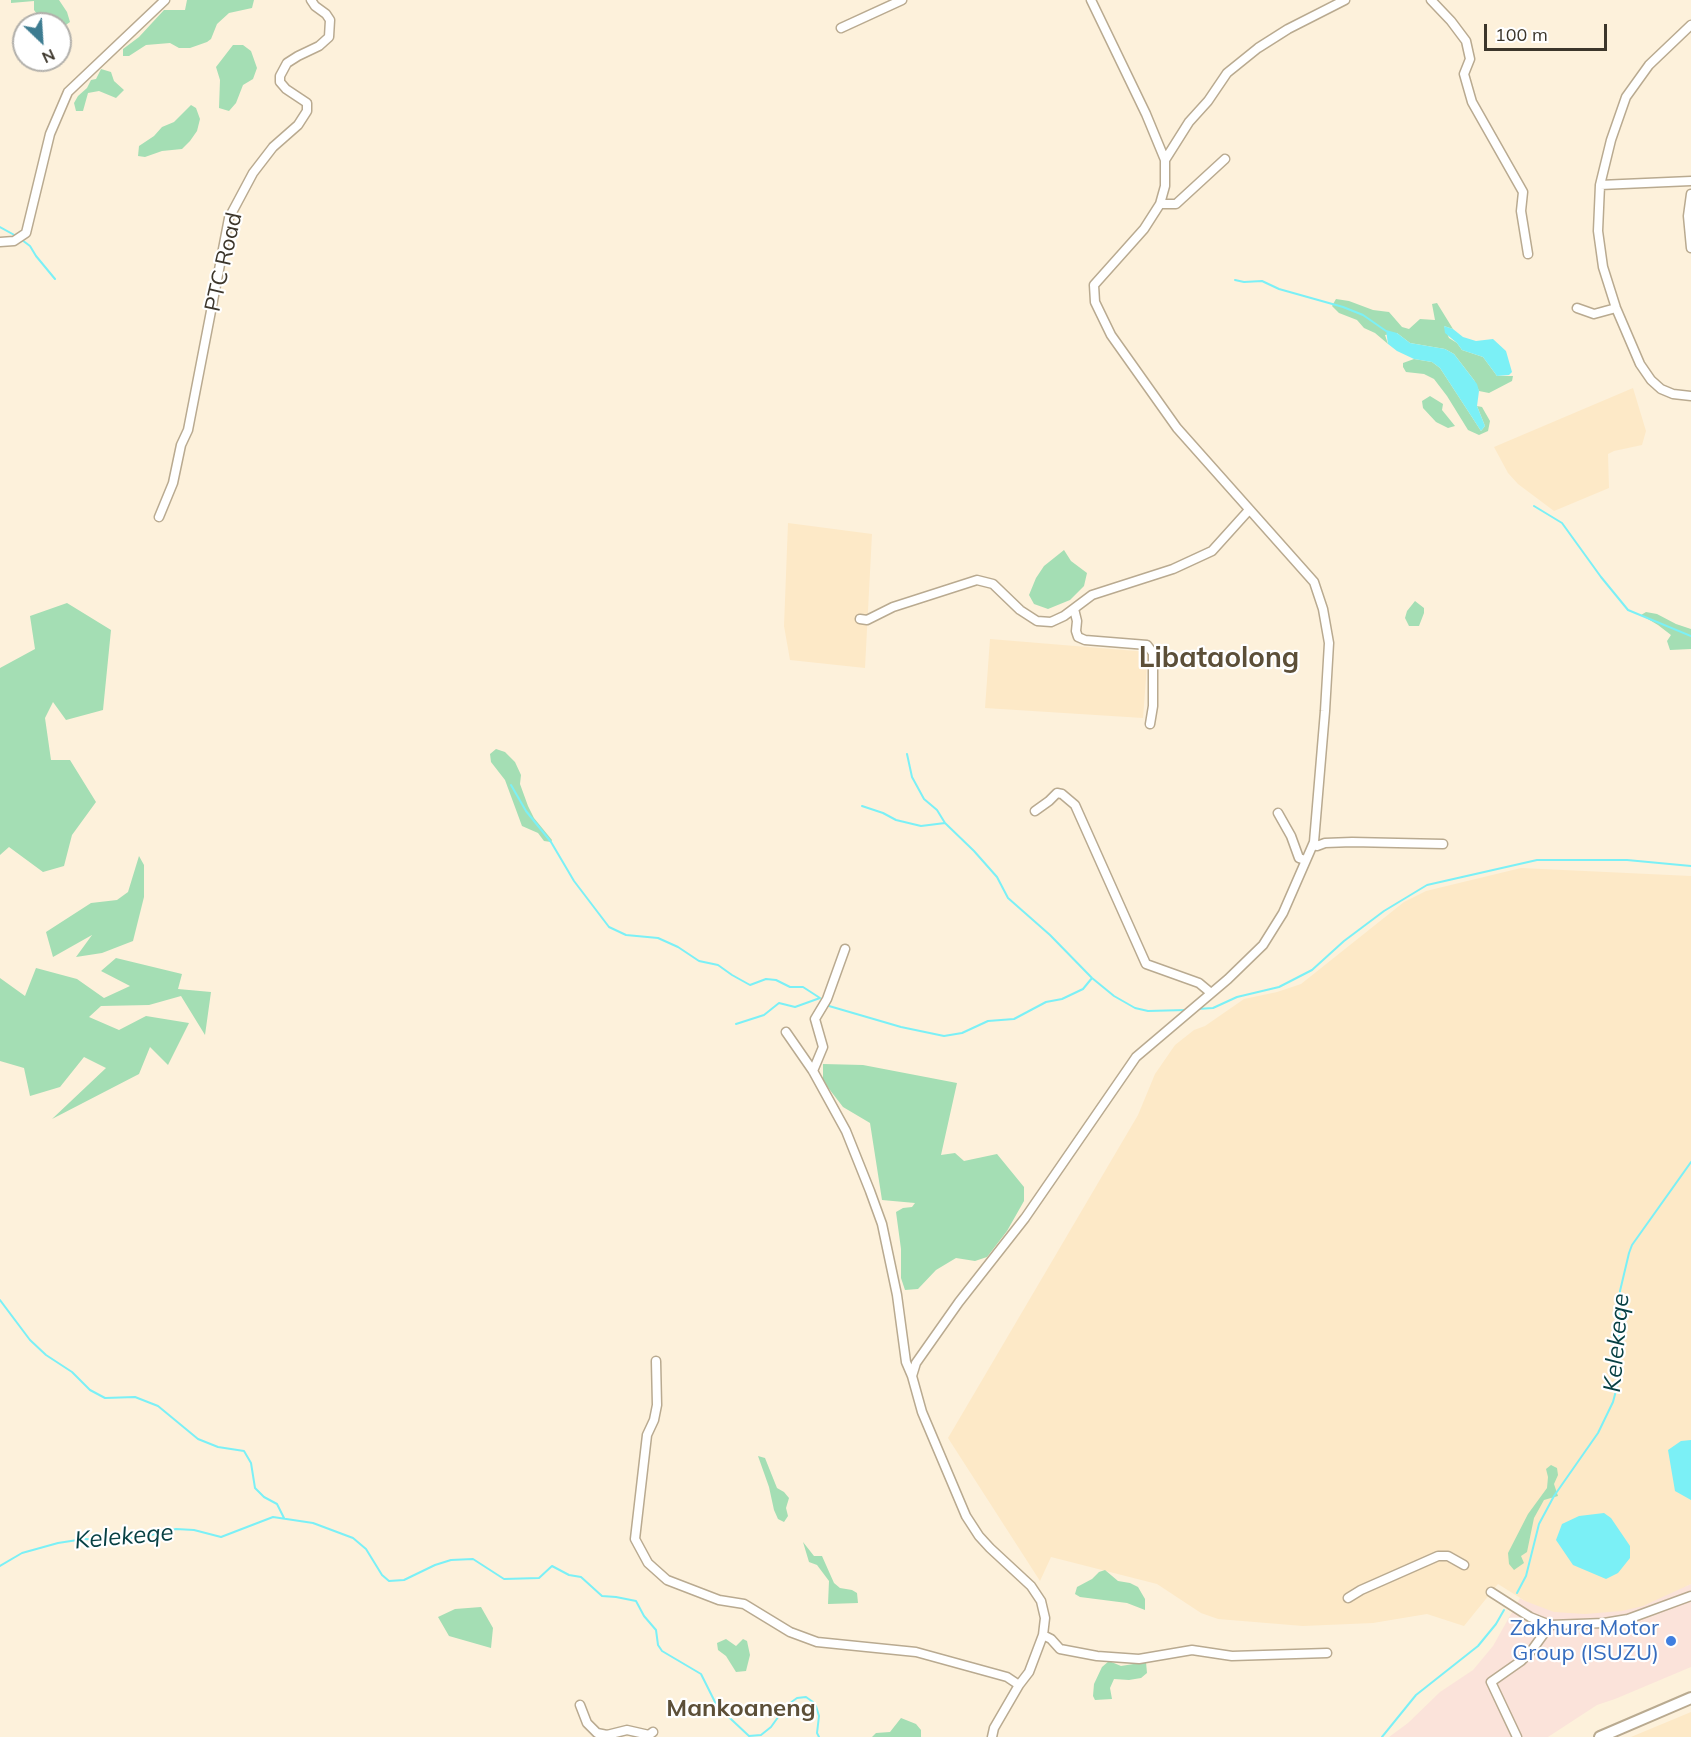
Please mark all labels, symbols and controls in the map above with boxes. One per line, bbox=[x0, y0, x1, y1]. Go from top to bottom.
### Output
north arrow bbox=[12, 12, 72, 72]
scale bar bbox=[1487, 12, 1610, 50]
text: 100 m bbox=[1495, 23, 1548, 46]
text: N bbox=[39, 45, 58, 68]
street label: PTC Road bbox=[200, 210, 248, 314]
district label: Libataolong bbox=[1139, 642, 1299, 676]
water label: Kelekeqe bbox=[1598, 1292, 1636, 1394]
water label: Kelekeqe bbox=[73, 1518, 175, 1556]
place label: Zakhura Motor Group (ISUZU) bbox=[1510, 1615, 1659, 1666]
marker: Zakhura Motor Group (ISUZU) bbox=[1664, 1634, 1678, 1648]
district label: Mankoaneng bbox=[666, 1695, 816, 1723]

